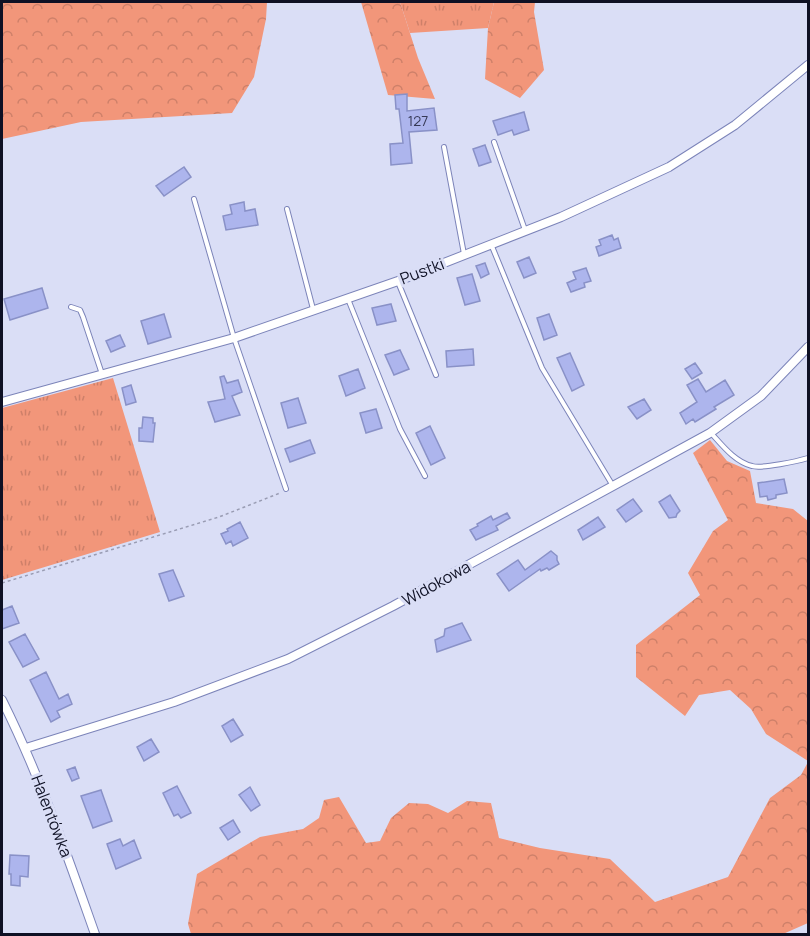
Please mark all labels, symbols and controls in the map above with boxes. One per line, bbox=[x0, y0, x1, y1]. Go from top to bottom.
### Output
house number: 127 bbox=[408, 111, 428, 130]
street label: Pustki bbox=[397, 253, 447, 289]
street label: Widokowa bbox=[398, 555, 474, 611]
street label: Halentówka bbox=[26, 772, 78, 860]

